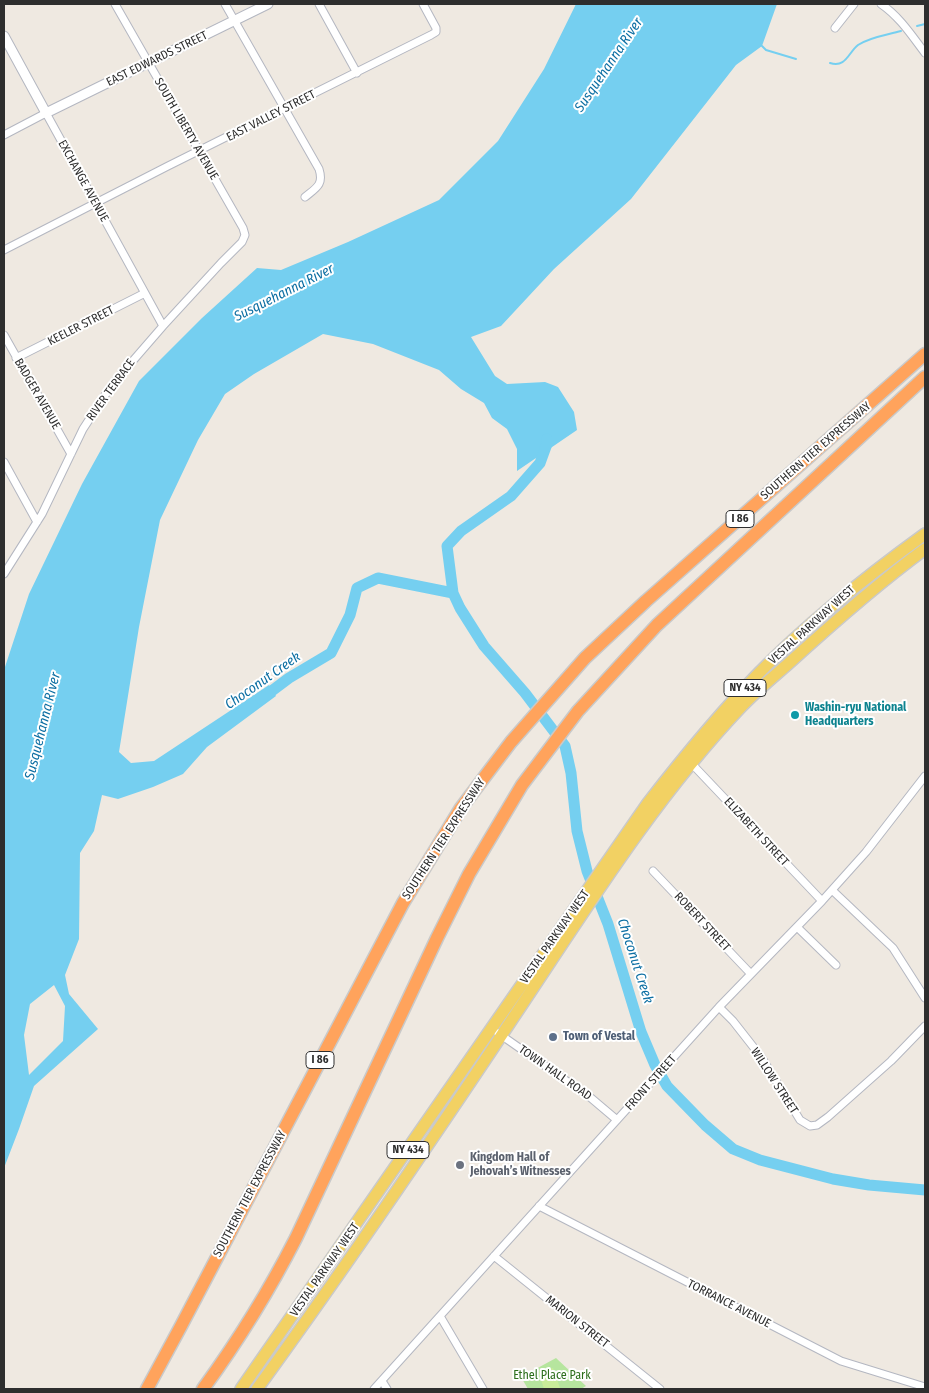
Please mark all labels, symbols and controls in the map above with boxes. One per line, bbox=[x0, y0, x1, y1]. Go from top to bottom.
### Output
water label: Susquehanna River bbox=[571, 15, 647, 115]
street label: EAST EDWARDS STREET bbox=[104, 28, 210, 90]
street label: SOUTH LIBERTY AVENUE bbox=[151, 75, 221, 183]
street label: EAST VALLEY STREET bbox=[224, 87, 318, 145]
street label: EXCHANGE AVENUE bbox=[55, 138, 111, 224]
water label: Susquehanna River bbox=[231, 261, 337, 325]
street label: KEELER STREET bbox=[45, 303, 117, 349]
street label: BADGER AVENUE bbox=[11, 356, 63, 432]
street label: RIVER TERRACE bbox=[84, 356, 138, 424]
street label: SOUTHERN TIER EXPRESSWAY bbox=[758, 399, 874, 503]
road number: I 86 bbox=[726, 510, 754, 528]
street label: VESTAL PARKWAY WEST bbox=[766, 583, 858, 667]
water label: Choconut Creek bbox=[222, 649, 304, 713]
water label: Susquehanna River bbox=[22, 671, 64, 781]
road number: NY 434 bbox=[724, 680, 766, 696]
place label: Washin-ryu National Headquarters bbox=[805, 701, 906, 729]
marker: Washin-ryu National Headquarters bbox=[789, 709, 801, 721]
street label: SOUTHERN TIER EXPRESSWAY bbox=[399, 776, 489, 902]
street label: ELIZABETH STREET bbox=[721, 795, 791, 869]
street label: VESTAL PARKWAY WEST bbox=[517, 888, 593, 986]
street label: ROBERT STREET bbox=[671, 890, 733, 954]
water label: Choconut Creek bbox=[613, 916, 657, 1006]
place label: Town of Vestal bbox=[563, 1030, 635, 1044]
marker: Town of Vestal bbox=[547, 1031, 559, 1043]
street label: TOWN HALL ROAD bbox=[516, 1042, 594, 1104]
street label: WILLOW STREET bbox=[747, 1045, 801, 1117]
road number: I 86 bbox=[306, 1052, 334, 1068]
street label: FRONT STREET bbox=[622, 1052, 680, 1114]
street label: SOUTHERN TIER EXPRESSWAY bbox=[210, 1128, 290, 1260]
road number: NY 434 bbox=[387, 1142, 429, 1158]
place label: Kingdom Hall of Jehovah’s Witnesses bbox=[470, 1151, 571, 1179]
marker: Kingdom Hall of Jehovah’s Witnesses bbox=[454, 1159, 466, 1171]
street label: VESTAL PARKWAY WEST bbox=[287, 1221, 363, 1319]
street label: TORRANCE AVENUE bbox=[685, 1277, 773, 1331]
street label: MARION STREET bbox=[542, 1293, 612, 1351]
park label: Ethel Place Park bbox=[513, 1369, 591, 1383]

